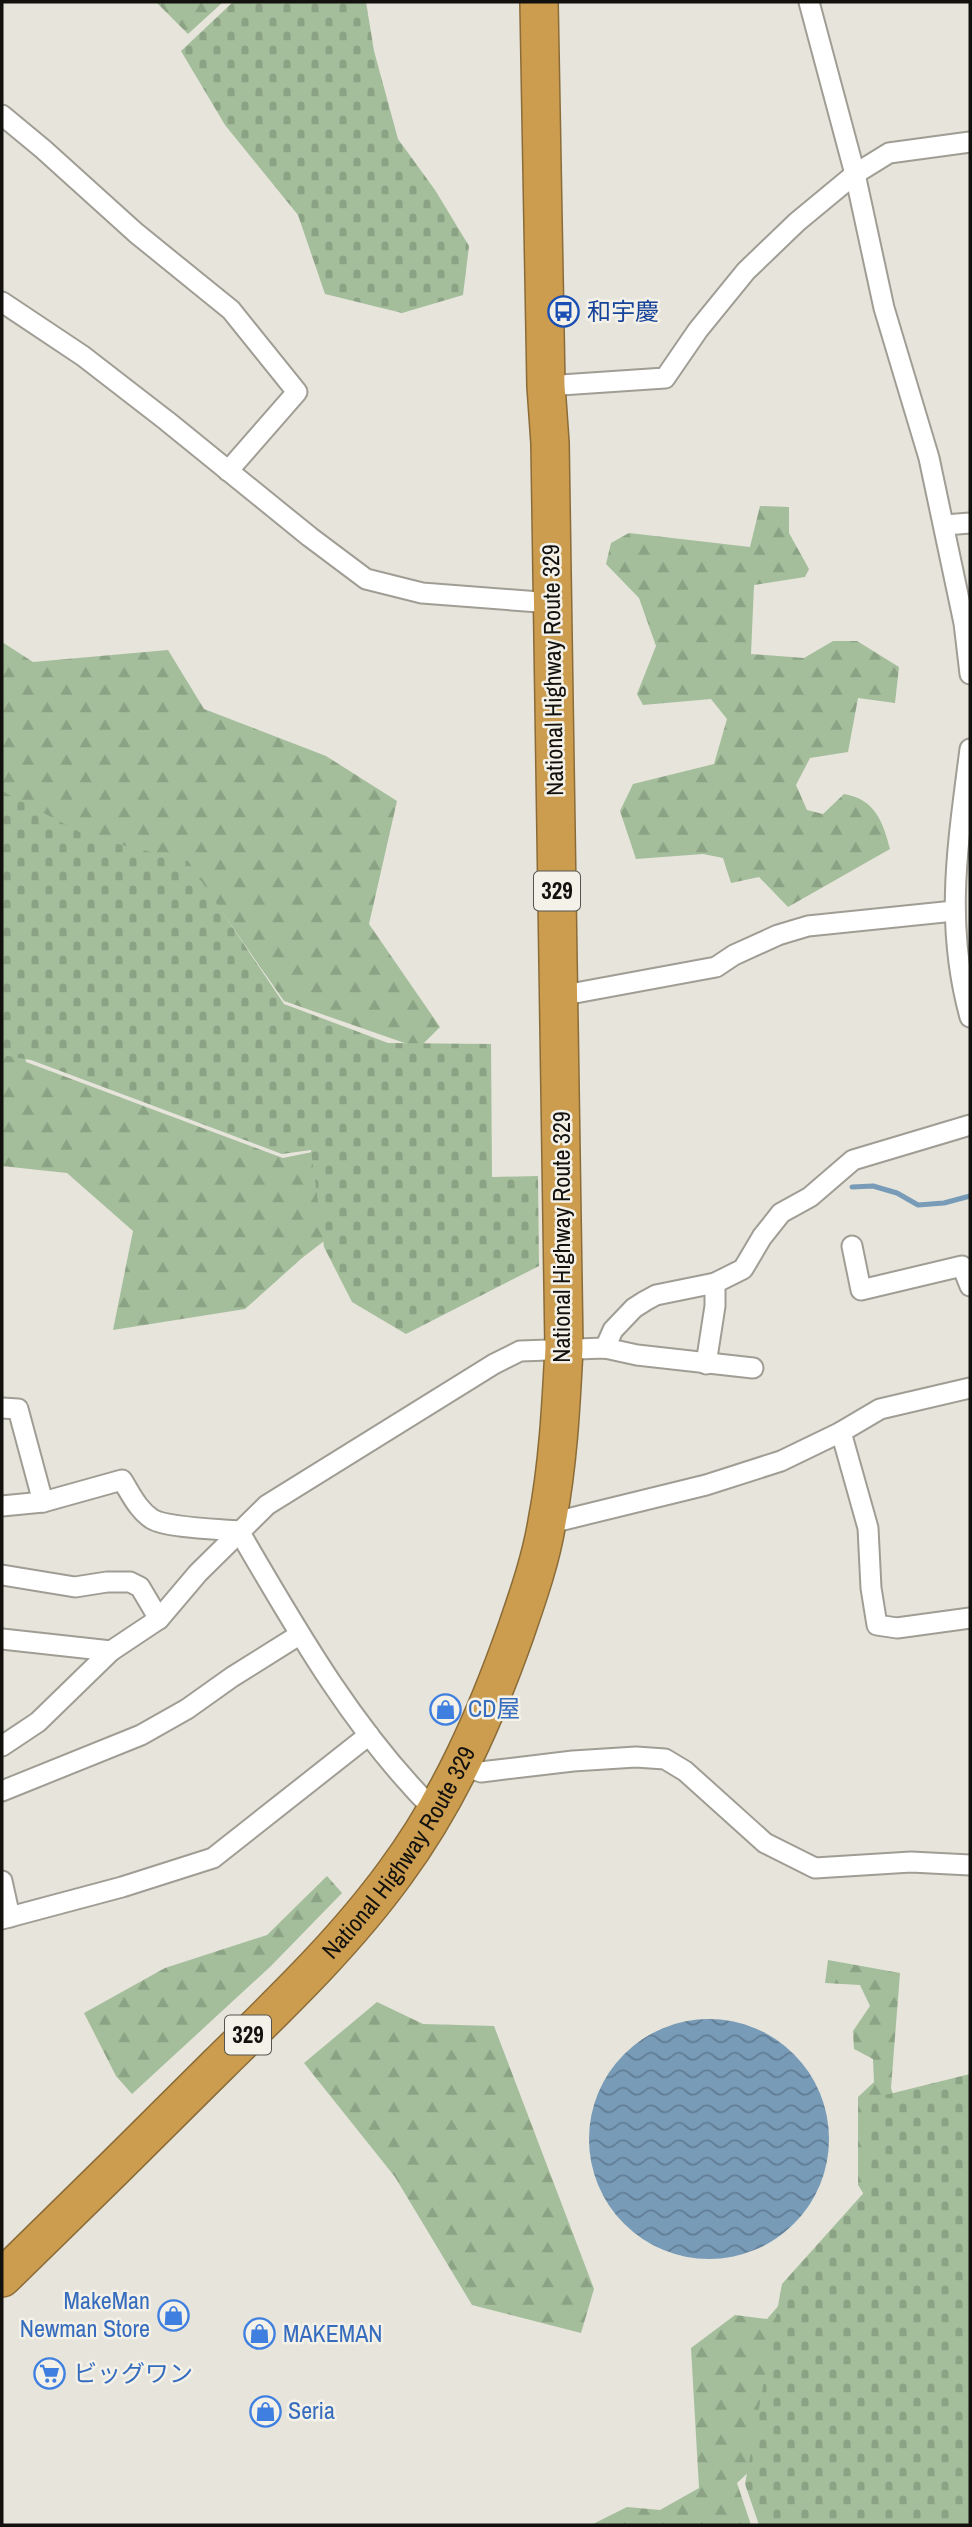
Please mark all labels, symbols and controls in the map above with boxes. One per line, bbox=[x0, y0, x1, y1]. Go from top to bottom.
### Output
bus stop icon: 和宇慶 bbox=[547, 295, 581, 329]
place label: 和宇慶 bbox=[587, 295, 659, 327]
street label: National Highway Route 329 bbox=[534, 544, 570, 796]
road number: 329 bbox=[534, 872, 580, 911]
street label: National Highway Route 329 bbox=[545, 1111, 577, 1363]
shop icon: CD屋 bbox=[428, 1692, 462, 1726]
place label: CD屋 bbox=[468, 1692, 520, 1724]
street label: National Highway Route 329 bbox=[314, 1741, 482, 1965]
road number: 329 bbox=[225, 2016, 271, 2054]
place label: MakeMan Newman Store bbox=[20, 2284, 150, 2344]
shop icon: MakeMan Newman Store bbox=[156, 2298, 190, 2332]
shop icon: MAKEMAN bbox=[243, 2317, 277, 2351]
place label: MAKEMAN bbox=[283, 2317, 383, 2349]
supermarket icon: ビッグワン bbox=[33, 2357, 67, 2391]
place label: ビッグワン bbox=[73, 2357, 193, 2389]
shop icon: Seria bbox=[248, 2394, 282, 2428]
place label: Seria bbox=[288, 2394, 335, 2426]

